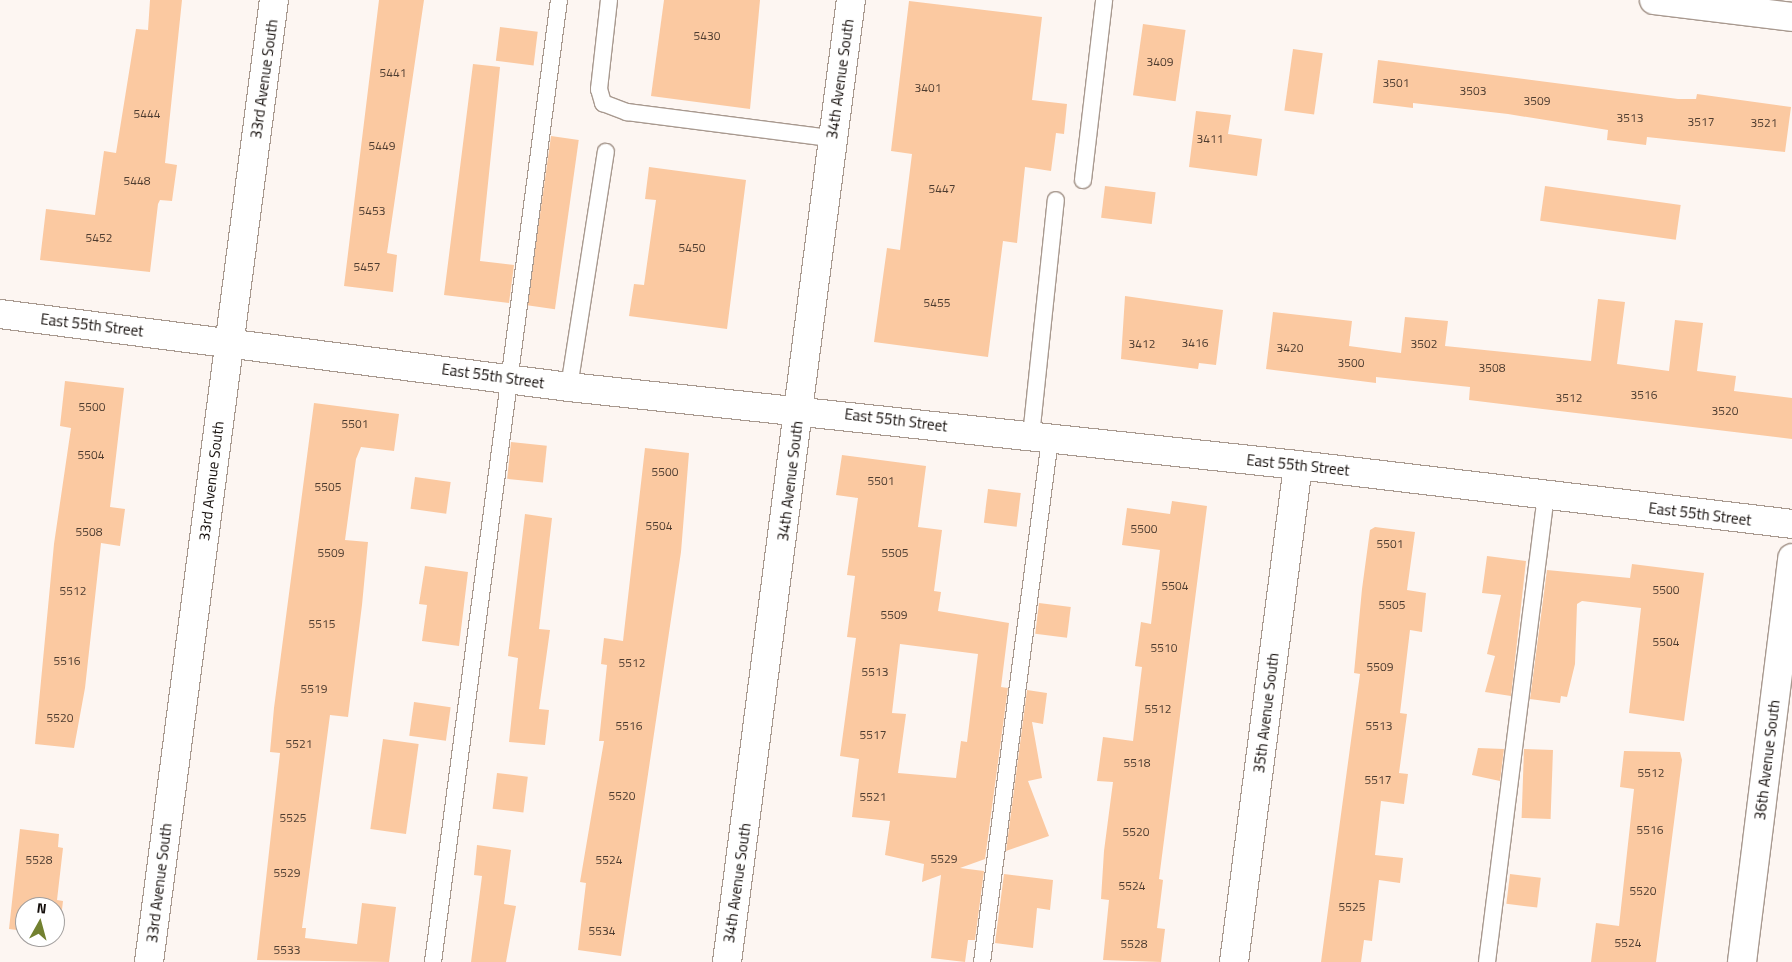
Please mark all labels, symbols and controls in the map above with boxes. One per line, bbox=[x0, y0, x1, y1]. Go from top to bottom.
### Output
street label: 33rd Avenue South bbox=[247, 18, 281, 140]
street label: 34th Avenue South bbox=[823, 18, 857, 140]
house number: 5430 bbox=[694, 29, 720, 43]
house number: 3409 bbox=[1147, 55, 1173, 69]
house number: 5441 bbox=[380, 66, 406, 80]
house number: 3501 bbox=[1383, 76, 1409, 90]
house number: 3401 bbox=[915, 81, 941, 95]
house number: 3503 bbox=[1460, 84, 1486, 98]
house number: 3509 bbox=[1524, 94, 1550, 108]
house number: 5444 bbox=[134, 107, 160, 121]
house number: 3513 bbox=[1617, 111, 1643, 125]
house number: 3517 bbox=[1688, 115, 1714, 129]
house number: 3521 bbox=[1751, 116, 1777, 130]
house number: 3411 bbox=[1197, 132, 1223, 146]
house number: 5449 bbox=[369, 139, 395, 153]
house number: 5448 bbox=[124, 174, 150, 188]
house number: 5447 bbox=[929, 182, 955, 196]
house number: 5453 bbox=[359, 204, 385, 218]
house number: 5452 bbox=[86, 231, 112, 245]
house number: 5450 bbox=[679, 241, 705, 255]
house number: 5457 bbox=[354, 260, 380, 274]
house number: 5455 bbox=[924, 296, 950, 310]
street label: East 55th Street bbox=[40, 310, 144, 340]
house number: 3416 bbox=[1182, 336, 1208, 350]
house number: 3412 bbox=[1129, 337, 1155, 351]
house number: 3502 bbox=[1411, 337, 1437, 351]
house number: 3420 bbox=[1277, 341, 1303, 355]
house number: 3500 bbox=[1338, 356, 1364, 370]
street label: East 55th Street bbox=[441, 360, 545, 392]
house number: 3508 bbox=[1479, 361, 1505, 375]
house number: 3516 bbox=[1631, 388, 1657, 402]
house number: 3512 bbox=[1556, 391, 1582, 405]
house number: 5500 bbox=[79, 400, 105, 414]
house number: 3520 bbox=[1712, 404, 1738, 418]
street label: East 55th Street bbox=[844, 405, 948, 435]
house number: 5501 bbox=[342, 417, 368, 431]
street label: 33rd Avenue South bbox=[195, 420, 227, 542]
street label: 34th Avenue South bbox=[774, 420, 806, 542]
house number: 5504 bbox=[78, 448, 104, 462]
street label: East 55th Street bbox=[1246, 451, 1350, 479]
house number: 5500 bbox=[652, 465, 678, 479]
house number: 5501 bbox=[868, 474, 894, 488]
house number: 5505 bbox=[315, 480, 341, 494]
street label: East 55th Street bbox=[1648, 499, 1752, 529]
house number: 5504 bbox=[646, 519, 672, 533]
house number: 5500 bbox=[1131, 522, 1157, 536]
house number: 5508 bbox=[76, 525, 102, 539]
house number: 5501 bbox=[1377, 537, 1403, 551]
house number: 5509 bbox=[318, 546, 344, 560]
house number: 5505 bbox=[882, 546, 908, 560]
house number: 5504 bbox=[1162, 579, 1188, 593]
house number: 5500 bbox=[1653, 583, 1679, 597]
house number: 5512 bbox=[60, 584, 86, 598]
house number: 5505 bbox=[1379, 598, 1405, 612]
house number: 5509 bbox=[881, 608, 907, 622]
house number: 5515 bbox=[309, 617, 335, 631]
house number: 5504 bbox=[1653, 635, 1679, 649]
house number: 5510 bbox=[1151, 641, 1177, 655]
street label: 35th Avenue South bbox=[1250, 652, 1282, 774]
house number: 5516 bbox=[54, 654, 80, 668]
house number: 5512 bbox=[619, 656, 645, 670]
house number: 5509 bbox=[1367, 660, 1393, 674]
house number: 5513 bbox=[862, 665, 888, 679]
house number: 5519 bbox=[301, 682, 327, 696]
street label: 36th Avenue South bbox=[1751, 699, 1783, 821]
house number: 5512 bbox=[1145, 702, 1171, 716]
house number: 5520 bbox=[47, 711, 73, 725]
house number: 5516 bbox=[616, 719, 642, 733]
house number: 5513 bbox=[1366, 719, 1392, 733]
house number: 5517 bbox=[860, 728, 886, 742]
house number: 5521 bbox=[286, 737, 312, 751]
house number: 5518 bbox=[1124, 756, 1150, 770]
house number: 5512 bbox=[1638, 766, 1664, 780]
house number: 5517 bbox=[1365, 773, 1391, 787]
house number: 5520 bbox=[609, 789, 635, 803]
house number: 5521 bbox=[860, 790, 886, 804]
house number: 5525 bbox=[280, 811, 306, 825]
street label: 33rd Avenue South bbox=[143, 822, 175, 944]
street label: 34th Avenue South bbox=[720, 822, 754, 944]
house number: 5516 bbox=[1637, 823, 1663, 837]
house number: 5520 bbox=[1123, 825, 1149, 839]
house number: 5529 bbox=[931, 852, 957, 866]
house number: 5528 bbox=[26, 853, 52, 867]
house number: 5524 bbox=[596, 853, 622, 867]
house number: 5529 bbox=[274, 866, 300, 880]
house number: 5524 bbox=[1119, 879, 1145, 893]
house number: 5520 bbox=[1630, 884, 1656, 898]
north arrow bbox=[15, 897, 65, 947]
text: N bbox=[36, 897, 48, 919]
house number: 5525 bbox=[1339, 900, 1365, 914]
house number: 5534 bbox=[589, 924, 615, 938]
house number: 5524 bbox=[1615, 936, 1641, 950]
house number: 5528 bbox=[1121, 937, 1147, 951]
house number: 5533 bbox=[274, 943, 300, 957]

